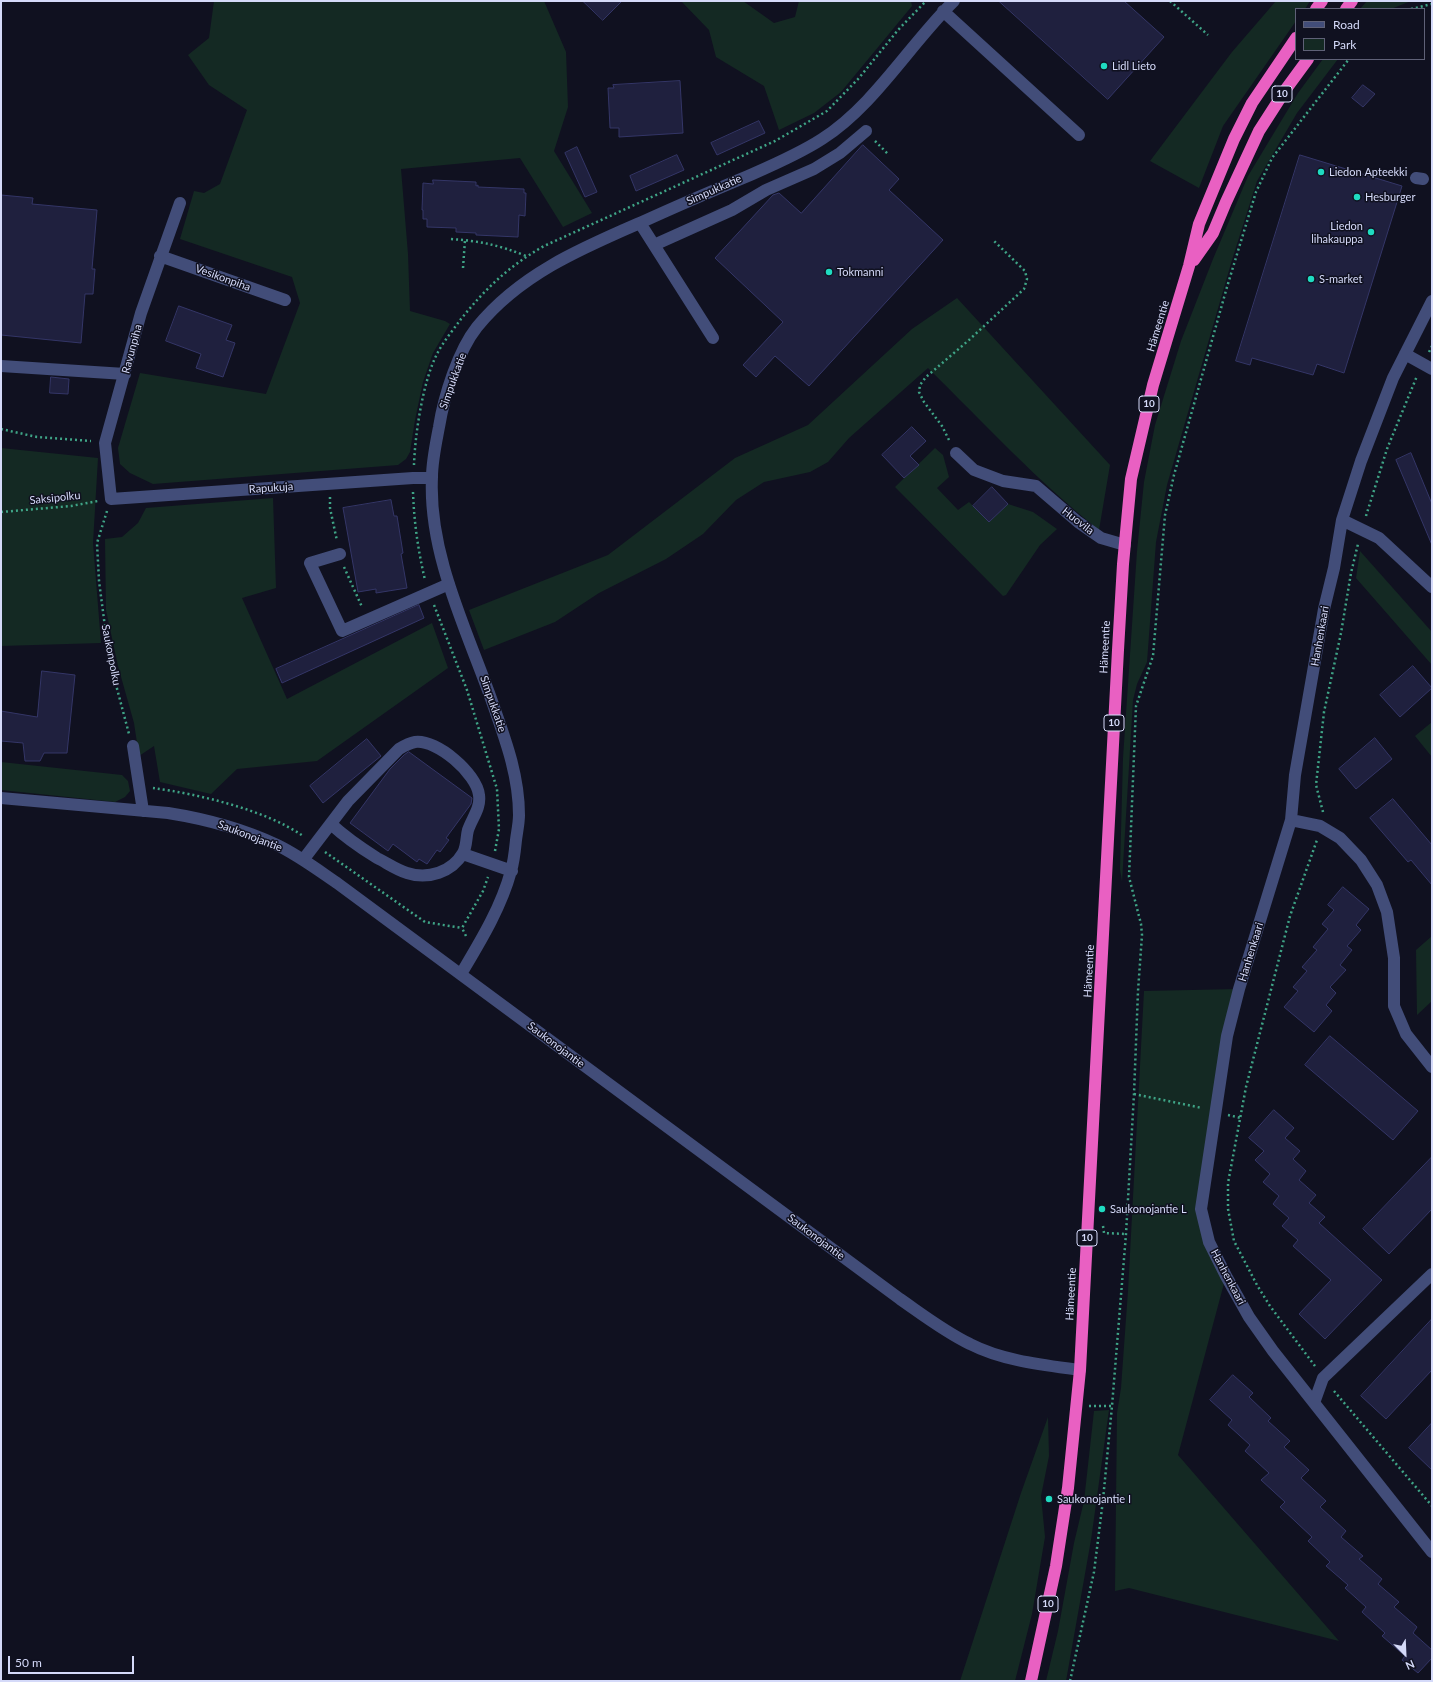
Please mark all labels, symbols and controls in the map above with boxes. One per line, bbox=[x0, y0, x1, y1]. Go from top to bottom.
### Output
legend bbox=[1295, 8, 1425, 60]
text: Road bbox=[1333, 17, 1360, 32]
text: Park bbox=[1333, 37, 1356, 52]
place label: Lidl Lieto bbox=[1112, 59, 1156, 73]
marker: Lidl Lieto bbox=[1099, 61, 1109, 71]
road number: 10 bbox=[1272, 86, 1292, 102]
place label: Liedon Apteekki bbox=[1329, 165, 1407, 179]
marker: Liedon Apteekki bbox=[1316, 167, 1326, 177]
street label: Simpukkatie bbox=[684, 172, 744, 208]
place label: Hesburger bbox=[1365, 190, 1415, 204]
marker: Hesburger bbox=[1352, 192, 1362, 202]
place label: Liedon lihakauppa bbox=[1311, 219, 1363, 245]
marker: Liedon lihakauppa bbox=[1366, 227, 1376, 237]
street label: Vesikonpiha bbox=[194, 262, 252, 294]
place label: Tokmanni bbox=[837, 265, 883, 279]
marker: Tokmanni bbox=[824, 267, 834, 277]
place label: S-market bbox=[1319, 272, 1363, 286]
marker: S-market bbox=[1306, 274, 1316, 284]
street label: Hämeentie bbox=[1144, 299, 1172, 353]
street label: Ravunpiha bbox=[119, 323, 145, 375]
street label: Simpukkatie bbox=[437, 351, 469, 411]
road number: 10 bbox=[1139, 396, 1159, 412]
street label: Rapukuja bbox=[248, 480, 294, 496]
street label: Saksipolku bbox=[29, 489, 81, 507]
street label: Huovila bbox=[1059, 504, 1097, 538]
street label: Hanhenkaari bbox=[1308, 605, 1332, 667]
street label: Hämeentie bbox=[1097, 620, 1113, 674]
street label: Saukonpolku bbox=[99, 623, 123, 687]
street label: Simpukkatie bbox=[477, 674, 509, 734]
road number: 10 bbox=[1104, 715, 1124, 731]
street label: Saukonojantie bbox=[216, 818, 284, 854]
street label: Hanhenkaari bbox=[1236, 921, 1266, 983]
street label: Hämeentie bbox=[1081, 944, 1097, 998]
street label: Saukonojantie bbox=[525, 1019, 587, 1071]
place label: Saukonojantie L bbox=[1110, 1202, 1187, 1216]
marker: Saukonojantie L bbox=[1097, 1204, 1107, 1214]
street label: Saukonojantie bbox=[785, 1211, 847, 1263]
road number: 10 bbox=[1077, 1230, 1097, 1246]
street label: Hanhenkaari bbox=[1208, 1247, 1248, 1307]
street label: Hämeentie bbox=[1063, 1267, 1079, 1321]
place label: Saukonojantie I bbox=[1057, 1492, 1131, 1506]
marker: Saukonojantie I bbox=[1044, 1494, 1054, 1504]
road number: 10 bbox=[1038, 1596, 1058, 1612]
north arrow bbox=[1385, 1634, 1425, 1674]
scale bar bbox=[10, 1648, 136, 1674]
text: 50 m bbox=[15, 1655, 42, 1670]
text: N bbox=[1404, 1658, 1417, 1673]

